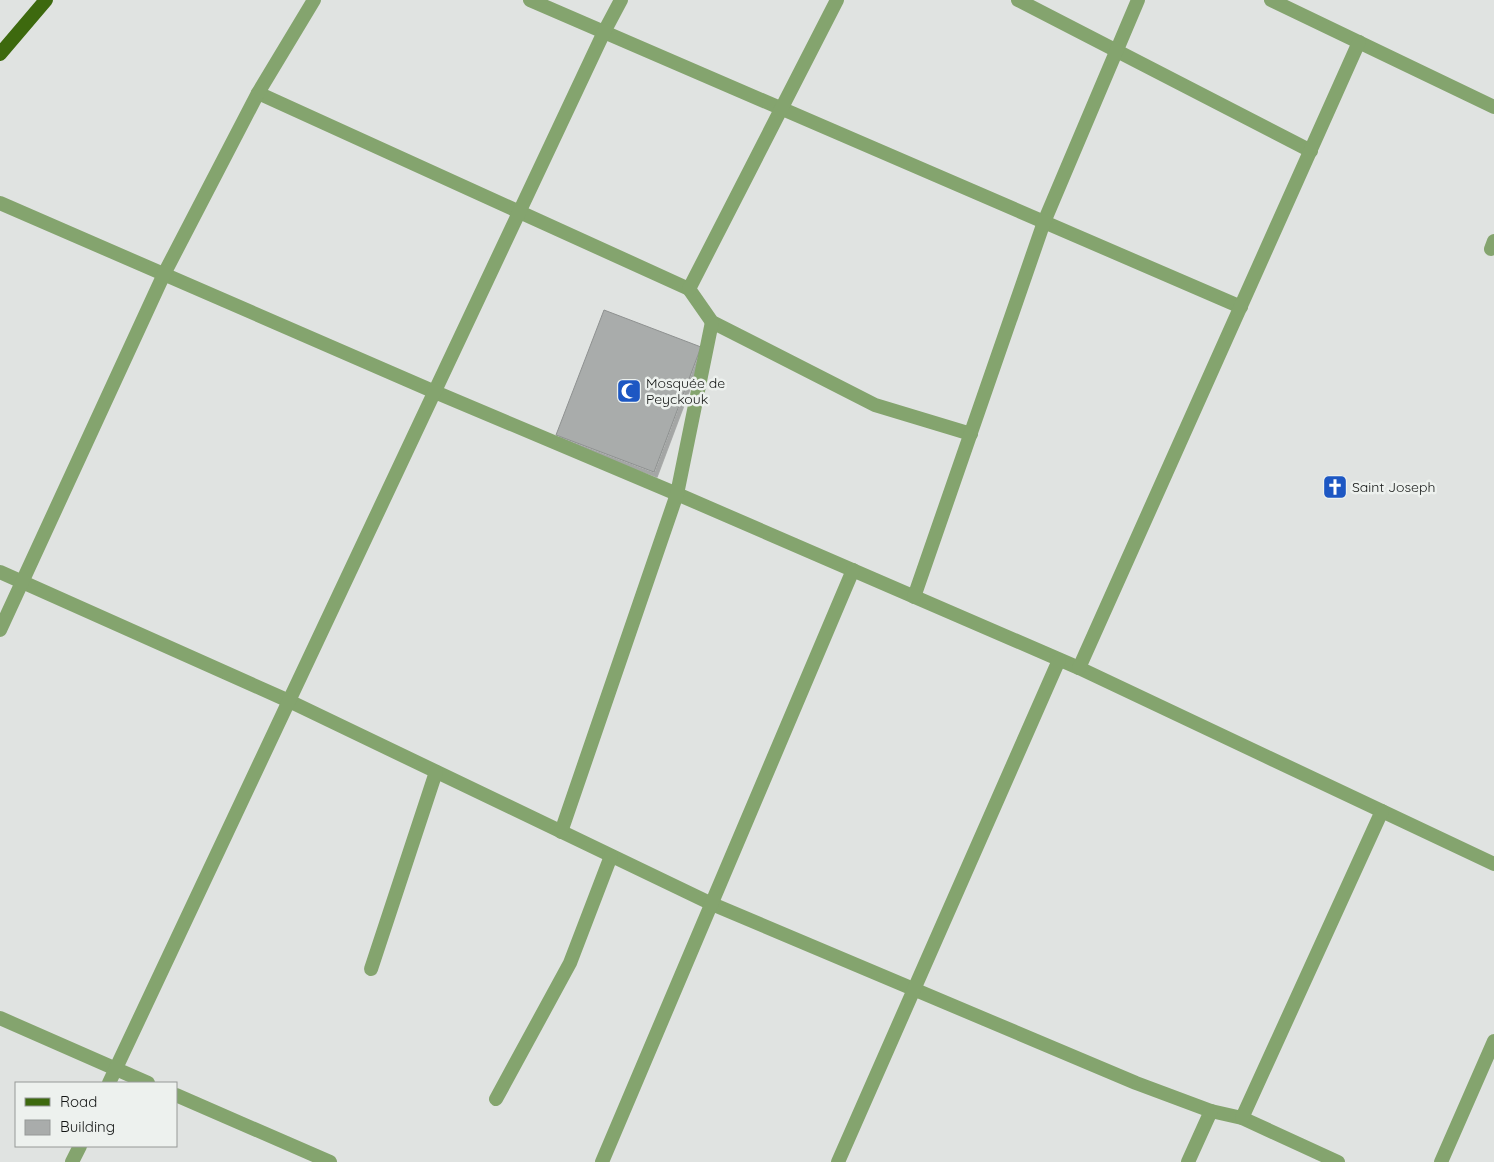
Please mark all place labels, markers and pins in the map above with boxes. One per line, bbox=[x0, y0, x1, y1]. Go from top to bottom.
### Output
place label: Mosquée de Peyckouk bbox=[646, 374, 725, 408]
mosque icon: Mosquée de Peyckouk bbox=[616, 378, 642, 404]
church icon: Saint Joseph bbox=[1322, 474, 1348, 500]
place label: Saint Joseph bbox=[1352, 478, 1435, 496]

